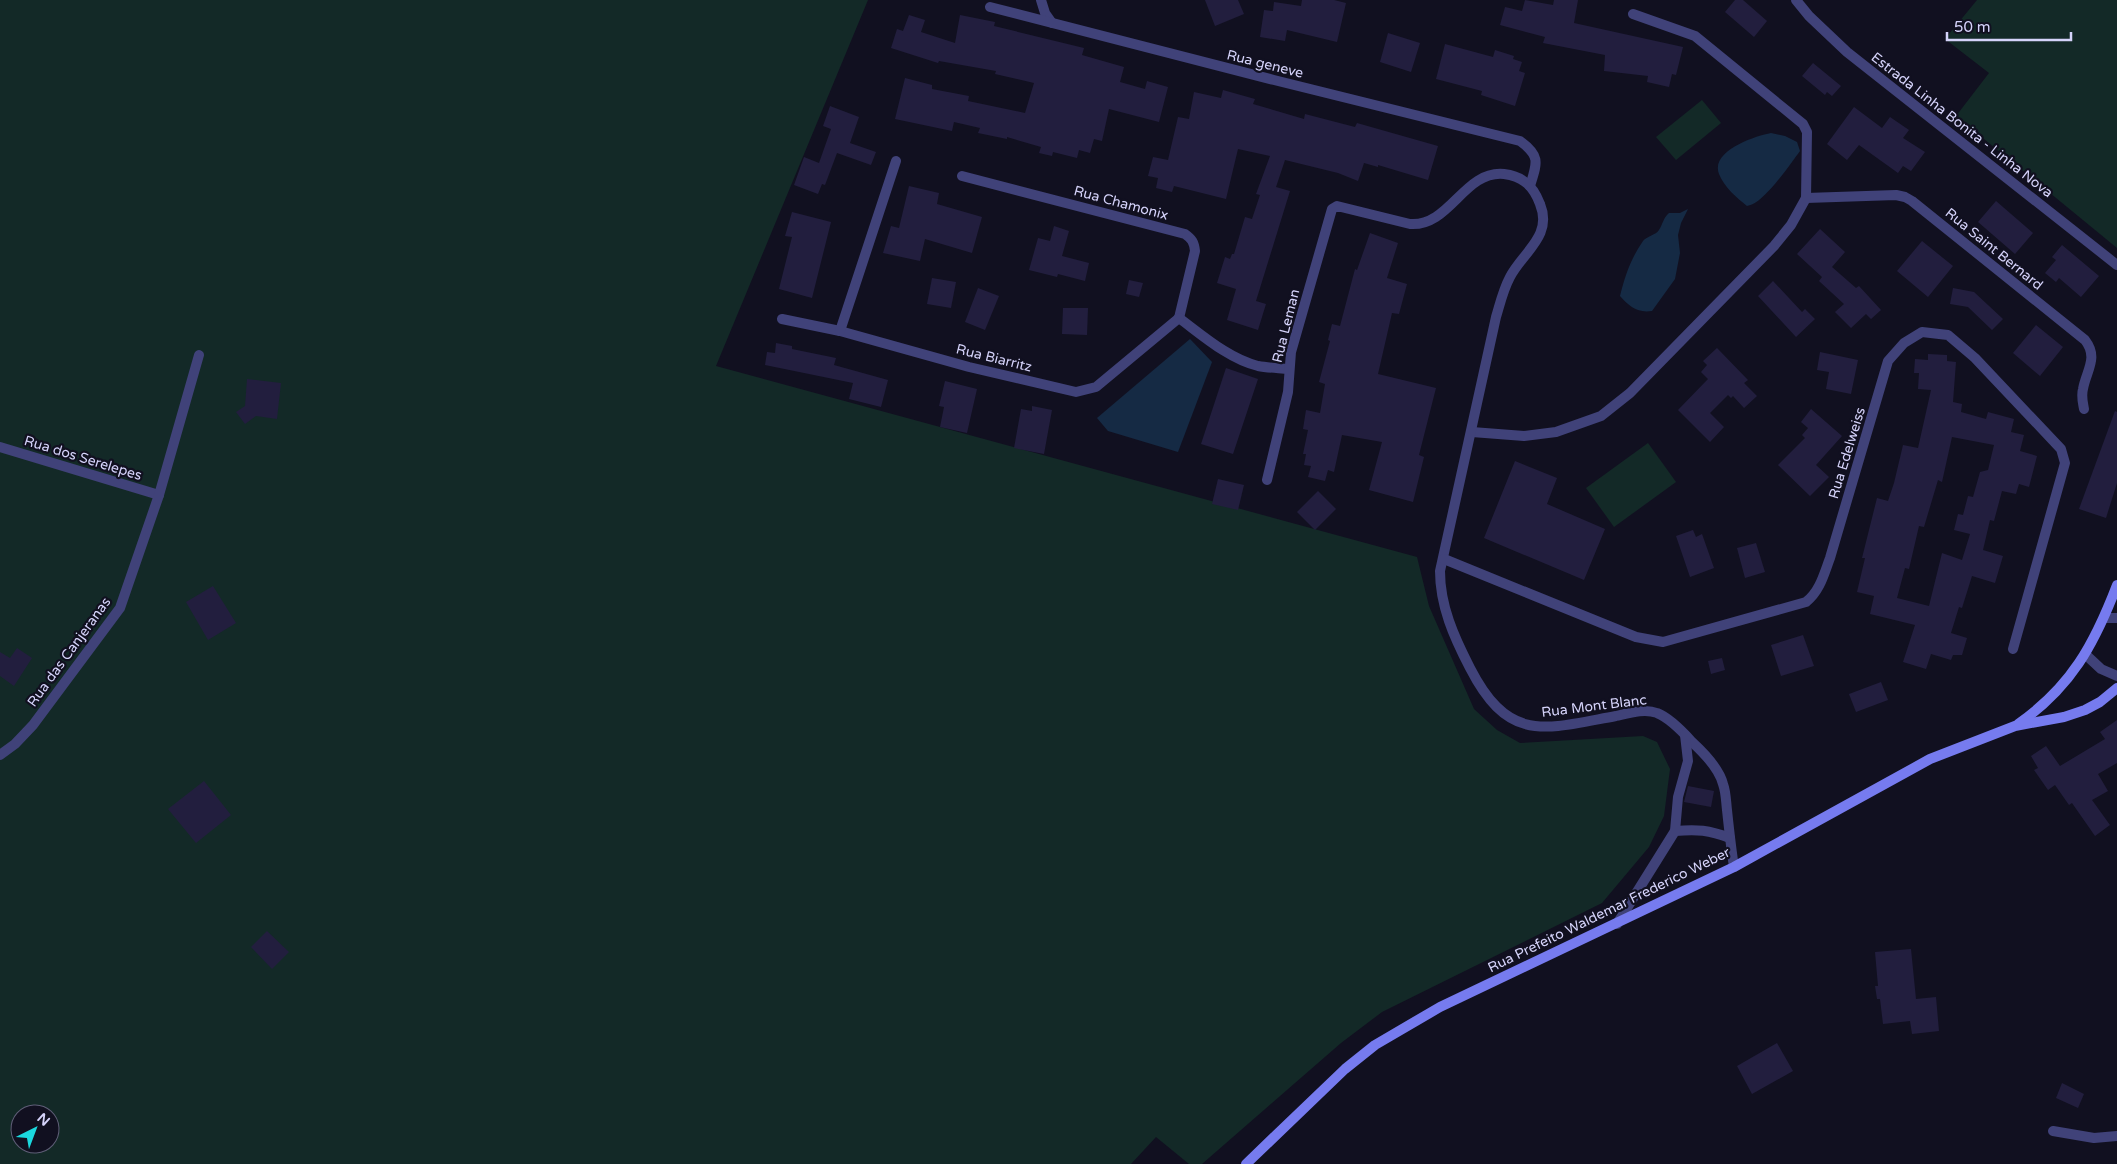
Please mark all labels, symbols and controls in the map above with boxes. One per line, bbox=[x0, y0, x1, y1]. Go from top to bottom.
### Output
scale bar bbox=[1947, 10, 2071, 42]
text: 50 m bbox=[1954, 18, 1991, 36]
street label: Rua geneve bbox=[1225, 46, 1305, 82]
street label: Estrada Linha Bonita - Linha Nova bbox=[1868, 49, 2056, 201]
street label: Rua Chamonix bbox=[1072, 182, 1170, 224]
street label: Rua Saint Bernard bbox=[1942, 204, 2046, 294]
street label: Rua Leman bbox=[1269, 287, 1303, 365]
street label: Rua Biarritz bbox=[954, 340, 1034, 376]
street label: Rua Edelweiss bbox=[1825, 405, 1869, 501]
street label: Rua dos Serelepes bbox=[22, 432, 144, 484]
street label: Rua das Canjeranas bbox=[24, 594, 115, 710]
street label: Rua Mont Blanc bbox=[1540, 691, 1648, 721]
street label: Rua Prefeito Waldemar Frederico Weber bbox=[1485, 843, 1734, 976]
north arrow bbox=[10, 1104, 60, 1154]
text: N bbox=[33, 1110, 53, 1130]

